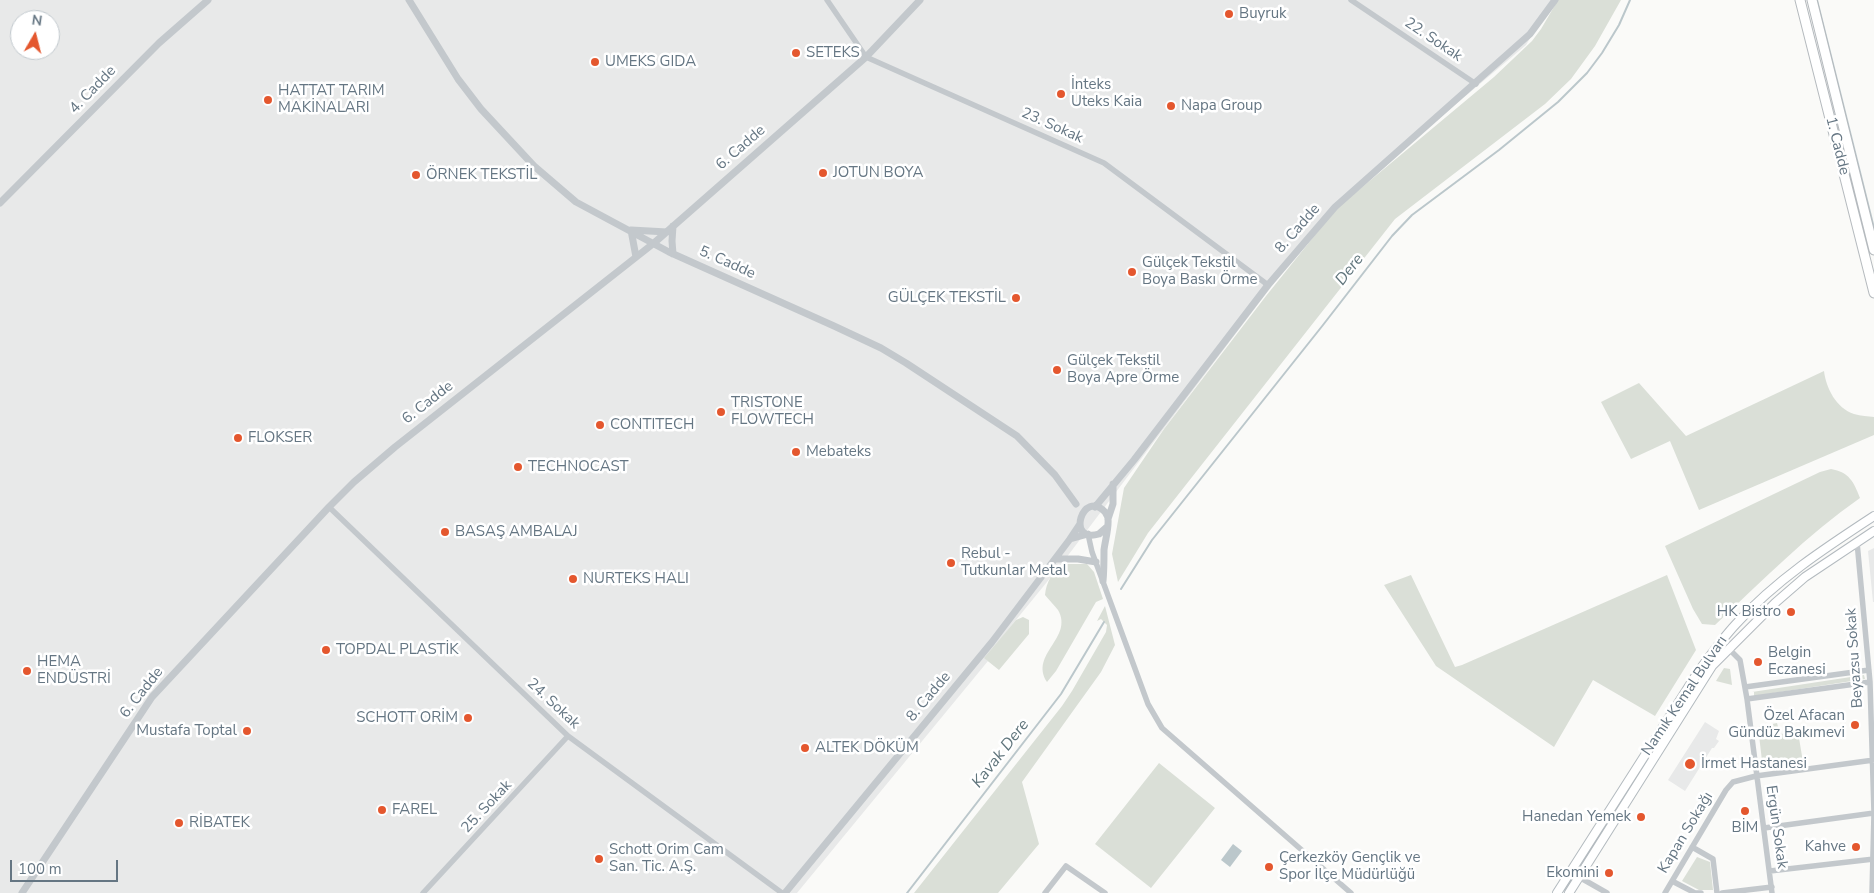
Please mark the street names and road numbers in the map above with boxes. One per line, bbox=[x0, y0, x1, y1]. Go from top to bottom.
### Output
street label: 22. Sokak bbox=[1401, 14, 1465, 66]
street label: 4. Cadde bbox=[66, 62, 120, 118]
street label: 23. Sokak bbox=[1018, 104, 1086, 148]
street label: 1. Cadde bbox=[1821, 115, 1853, 177]
street label: 6. Cadde bbox=[713, 122, 769, 174]
street label: 8. Cadde bbox=[1272, 201, 1324, 257]
street label: 5. Cadde bbox=[696, 243, 758, 283]
street label: 6. Cadde bbox=[399, 378, 457, 428]
street label: Beyazsu Sokak bbox=[1843, 607, 1867, 709]
street label: Namık Kemal Bulvarı bbox=[1638, 633, 1732, 759]
street label: 6. Cadde bbox=[117, 664, 167, 722]
street label: 8. Cadde bbox=[903, 668, 955, 726]
street label: 24. Sokak bbox=[523, 675, 583, 733]
street label: 25. Sokak bbox=[458, 777, 516, 837]
street label: Ergün Sokak bbox=[1761, 784, 1791, 870]
street label: Kapan Sokağı bbox=[1655, 789, 1717, 877]

